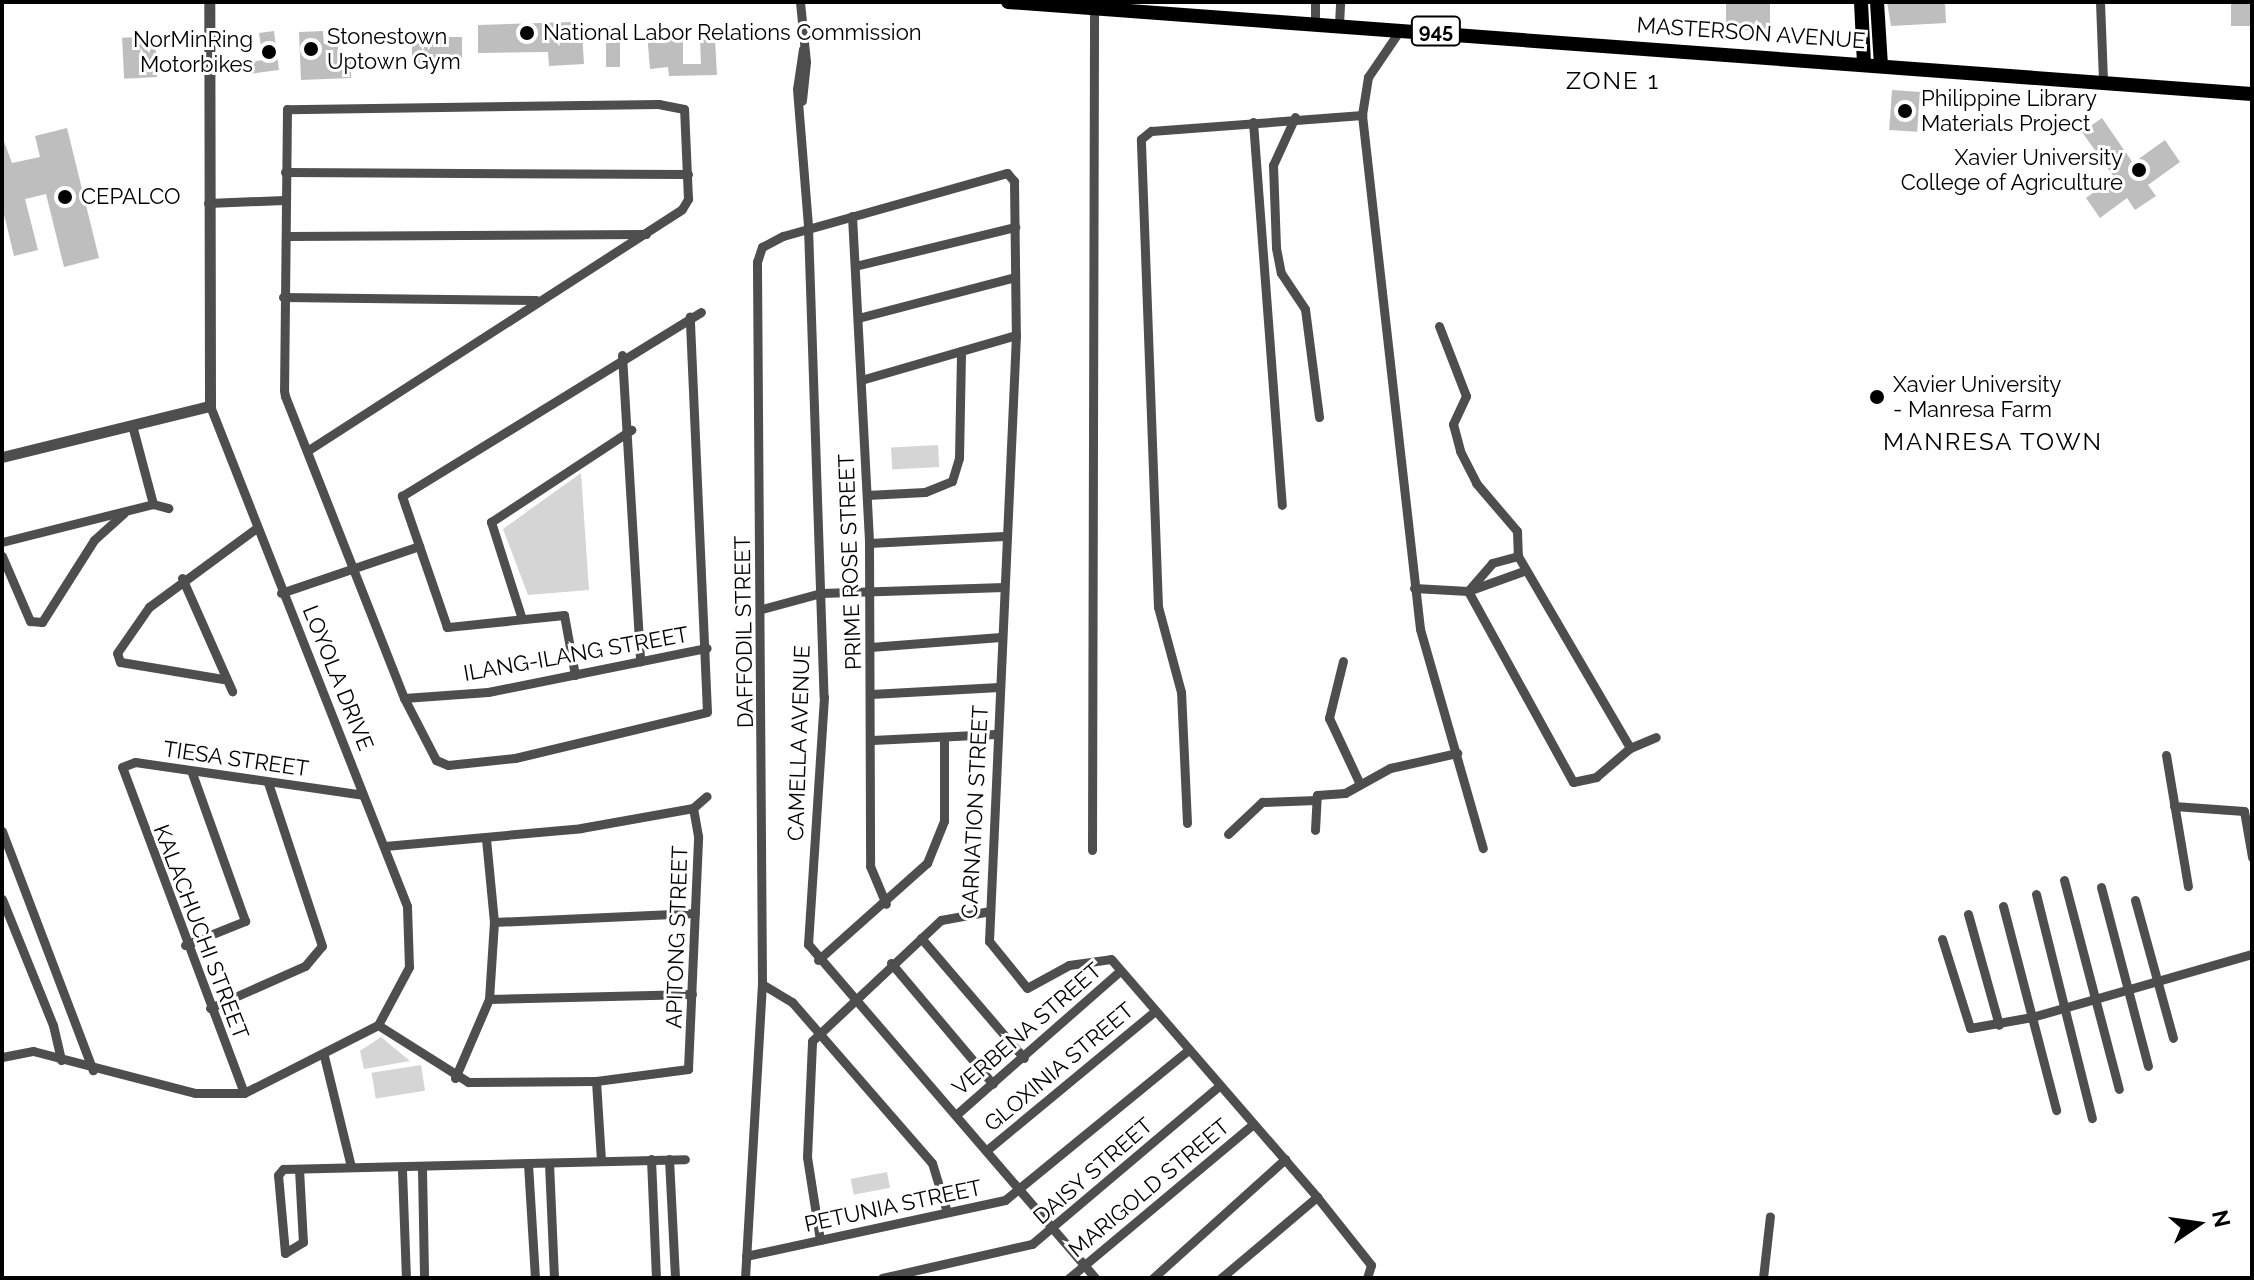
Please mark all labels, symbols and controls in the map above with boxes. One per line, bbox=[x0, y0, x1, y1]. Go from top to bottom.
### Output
street label: MASTERSON AVENUE bbox=[1635, 12, 1867, 54]
road number: 945 bbox=[1410, 15, 1462, 47]
place label: National Labor Relations Commission bbox=[543, 20, 923, 46]
place label: Stonestown Uptown Gym bbox=[327, 23, 461, 74]
marker: National Labor Relations Commission bbox=[518, 24, 536, 42]
place label: NorMinRing Motorbikes bbox=[133, 26, 253, 78]
marker: Stonestown Uptown Gym bbox=[302, 40, 320, 58]
marker: NorMinRing Motorbikes bbox=[260, 43, 278, 61]
district label: ZONE 1 bbox=[1566, 67, 1660, 95]
place label: Philippine Library Materials Project bbox=[1921, 85, 2097, 136]
marker: Philippine Library Materials Project bbox=[1896, 102, 1914, 120]
place label: Xavier University College of Agriculture bbox=[1900, 144, 2123, 196]
marker: Xavier University College of Agriculture bbox=[2130, 161, 2148, 179]
place label: CEPALCO bbox=[81, 184, 181, 210]
marker: CEPALCO bbox=[56, 188, 74, 206]
place label: Xavier University - Manresa Farm bbox=[1893, 371, 2062, 422]
marker: Xavier University - Manresa Farm bbox=[1868, 388, 1886, 406]
district label: MANRESA TOWN bbox=[1882, 428, 2104, 456]
street label: PRIME ROSE STREET bbox=[833, 453, 867, 671]
street label: DAFFODIL STREET bbox=[729, 535, 759, 729]
street label: LOYOLA DRIVE bbox=[297, 601, 379, 755]
street label: ILANG-ILANG STREET bbox=[461, 621, 691, 687]
street label: CAMELLA AVENUE bbox=[782, 644, 816, 842]
street label: CARNATION STREET bbox=[956, 705, 994, 919]
street label: TIESA STREET bbox=[161, 736, 311, 782]
street label: KALACHUCHI STREET bbox=[148, 821, 254, 1043]
street label: APITONG STREET bbox=[661, 845, 693, 1029]
street label: VERBENA STREET bbox=[947, 957, 1107, 1101]
street label: GLOXINIA STREET bbox=[979, 997, 1139, 1137]
street label: DAISY STREET bbox=[1028, 1112, 1158, 1230]
street label: MARIGOLD STREET bbox=[1063, 1113, 1235, 1263]
street label: PETUNIA STREET bbox=[802, 1174, 984, 1238]
north arrow bbox=[2158, 1184, 2238, 1264]
text: N bbox=[2207, 1207, 2236, 1230]

